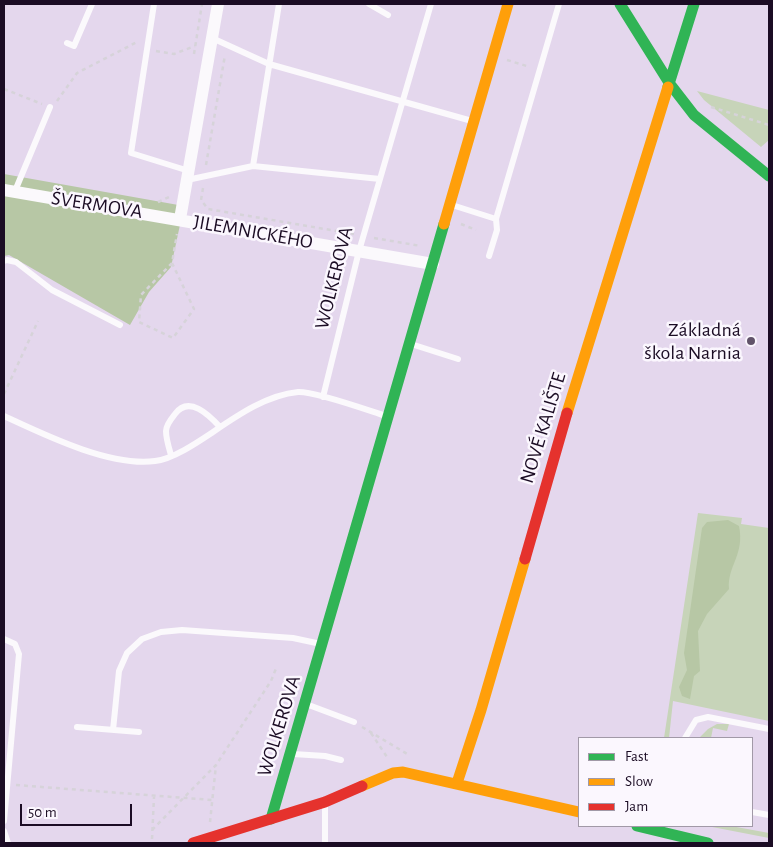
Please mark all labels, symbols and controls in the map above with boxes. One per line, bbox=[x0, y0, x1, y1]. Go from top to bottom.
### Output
street label: ŠVERMOVA bbox=[50, 186, 144, 224]
street label: JILEMNICKÉHO bbox=[191, 210, 315, 254]
street label: WOLKEROVA bbox=[310, 224, 358, 332]
place label: Základná škola Narnia bbox=[644, 318, 741, 365]
marker: Základná škola Narnia bbox=[745, 335, 757, 347]
street label: NOVÉ KALIŠTE bbox=[515, 370, 571, 486]
street label: WOLKEROVA bbox=[252, 672, 306, 780]
legend bbox=[578, 737, 753, 827]
text: Fast bbox=[625, 749, 648, 764]
text: Slow bbox=[625, 774, 653, 789]
scale bar bbox=[22, 794, 135, 826]
text: Jam bbox=[625, 799, 648, 814]
text: 50 m bbox=[28, 805, 57, 820]

